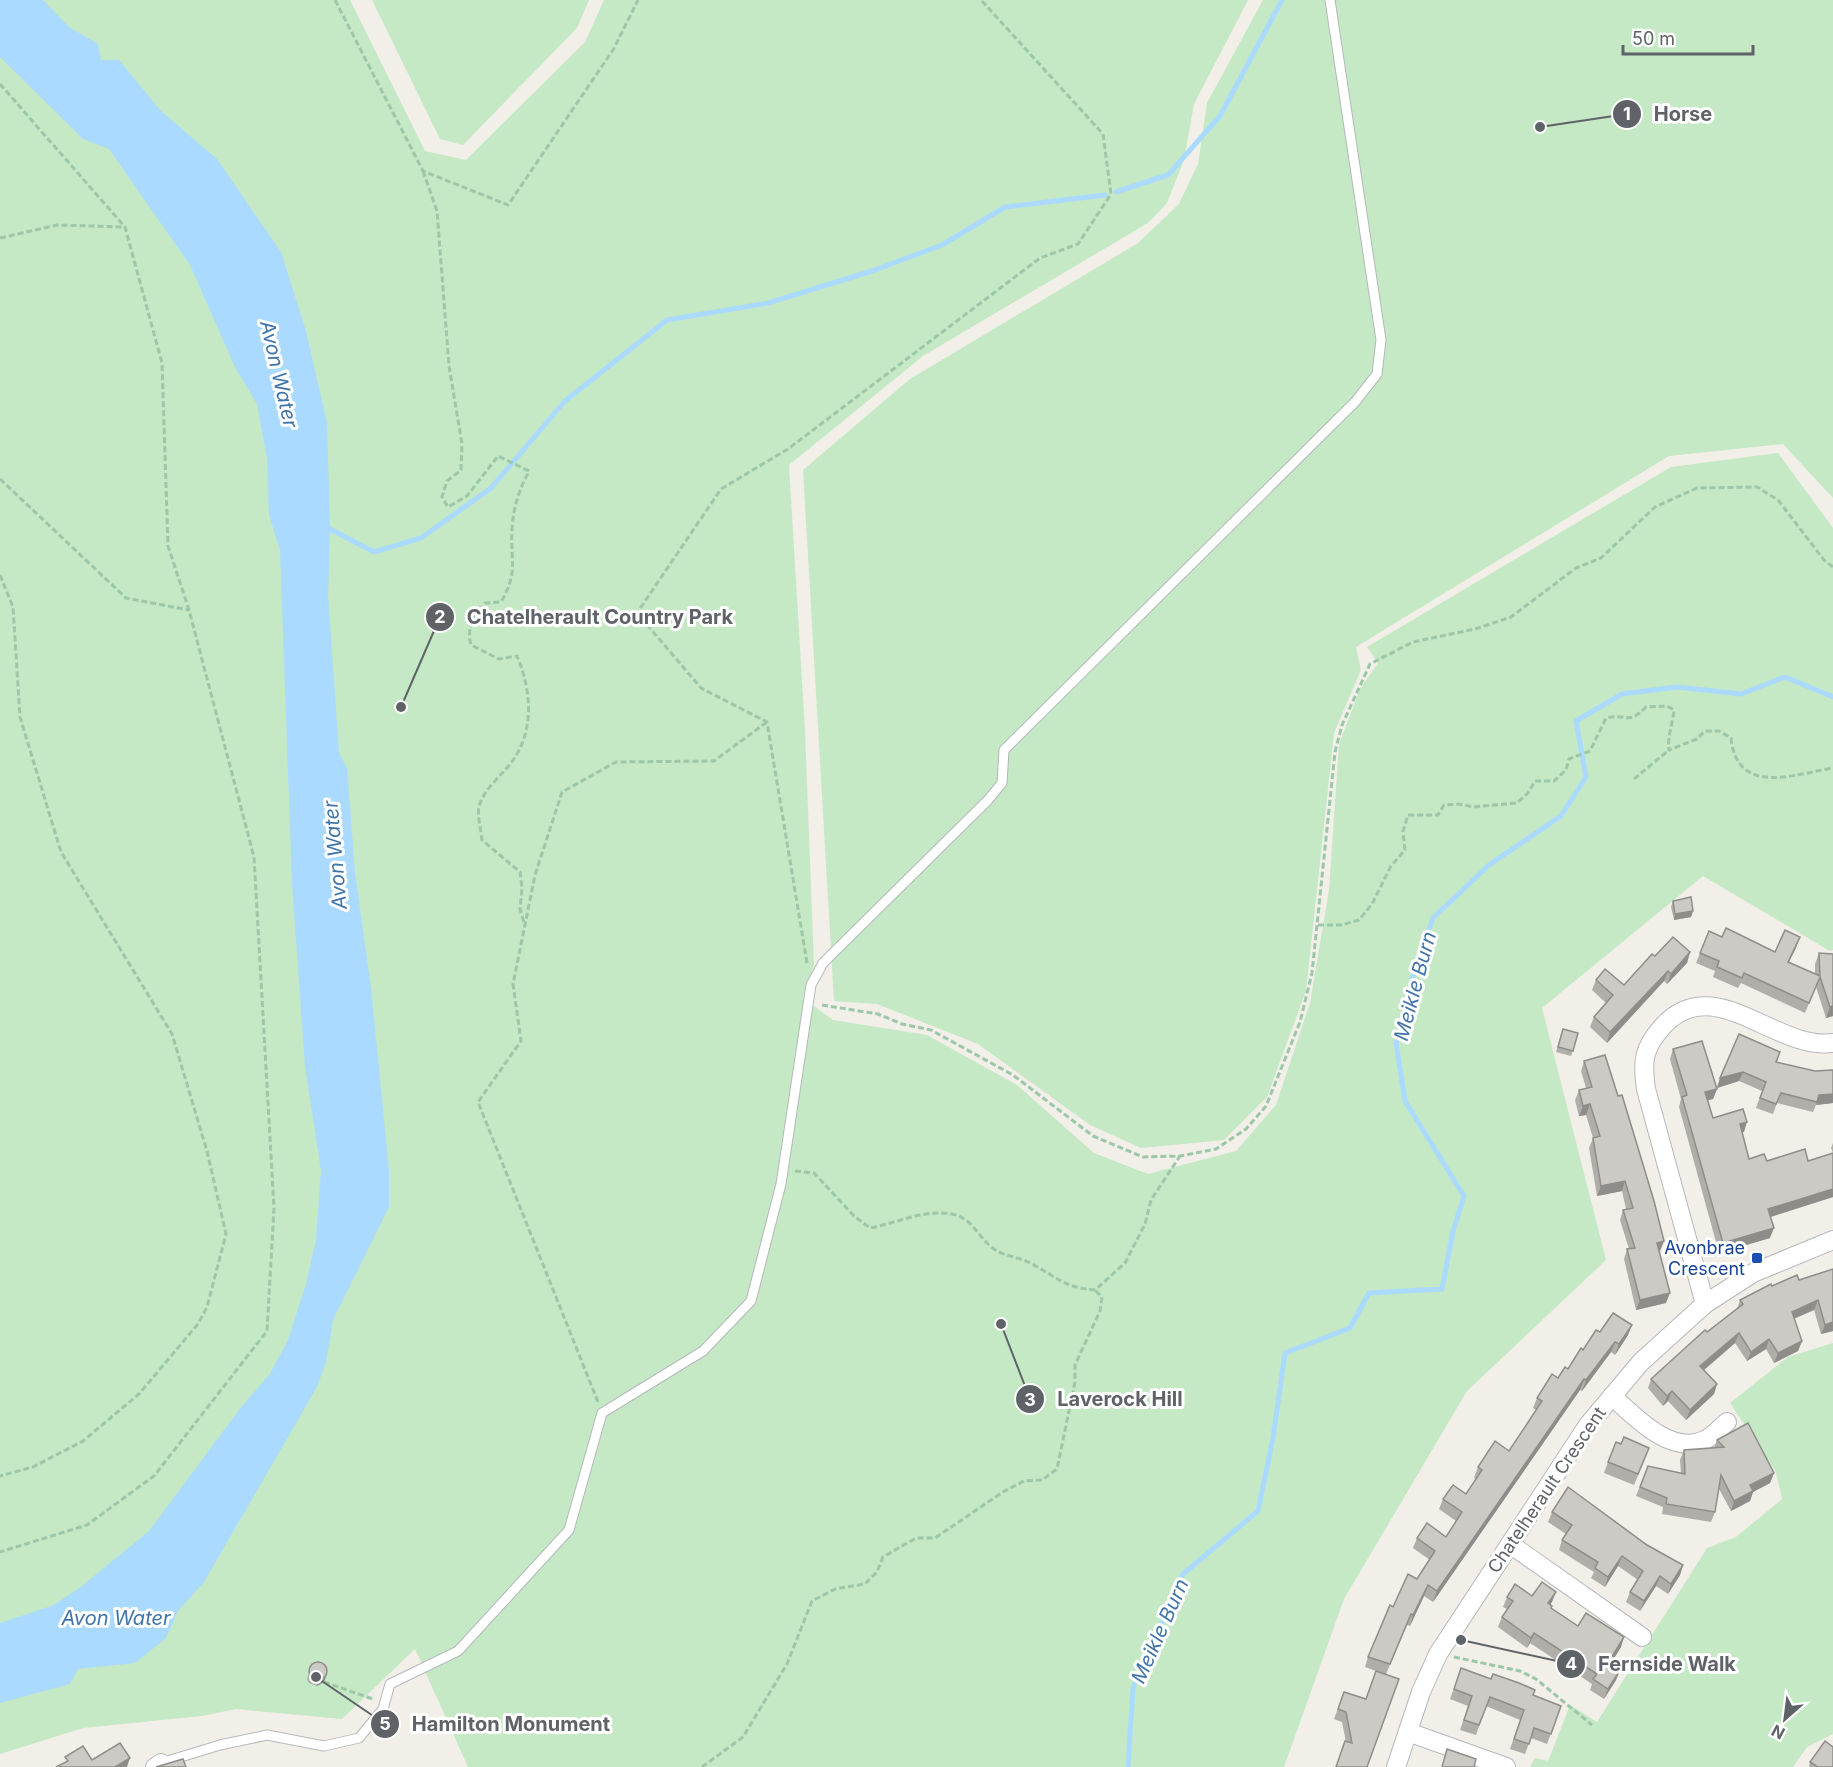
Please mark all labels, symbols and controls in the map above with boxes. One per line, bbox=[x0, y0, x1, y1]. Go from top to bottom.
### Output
scale bar bbox=[1623, 18, 1754, 56]
text: 50 m bbox=[1632, 28, 1675, 49]
callout: Horse bbox=[1612, 95, 1724, 133]
text: Horse bbox=[1654, 102, 1712, 126]
text: 1 bbox=[1623, 103, 1631, 124]
water label: Avon Water bbox=[255, 317, 303, 430]
callout: Chatelherault Country Park bbox=[425, 598, 745, 636]
text: Chatelherault Country Park bbox=[467, 605, 734, 629]
text: 2 bbox=[434, 606, 446, 627]
water label: Avon Water bbox=[318, 799, 352, 911]
water label: Meikle Burn bbox=[1389, 929, 1441, 1043]
place label: Avonbrae Crescent bbox=[1664, 1237, 1745, 1279]
marker: Avonbrae Crescent bbox=[1750, 1251, 1764, 1265]
callout: Laverock Hill bbox=[1015, 1380, 1195, 1418]
text: Laverock Hill bbox=[1057, 1387, 1183, 1411]
text: 3 bbox=[1024, 1389, 1036, 1410]
street label: Chatelherault Crescent bbox=[1483, 1403, 1610, 1577]
water label: Meikle Burn bbox=[1126, 1575, 1194, 1687]
water label: Avon Water bbox=[60, 1606, 171, 1630]
callout: Fernside Walk bbox=[1556, 1645, 1748, 1683]
text: Fernside Walk bbox=[1598, 1652, 1736, 1676]
text: 4 bbox=[1565, 1653, 1577, 1674]
north arrow bbox=[1755, 1689, 1815, 1749]
callout: Hamilton Monument bbox=[370, 1705, 622, 1743]
text: Hamilton Monument bbox=[412, 1712, 610, 1736]
text: 5 bbox=[379, 1713, 391, 1734]
text: N bbox=[1768, 1721, 1788, 1744]

